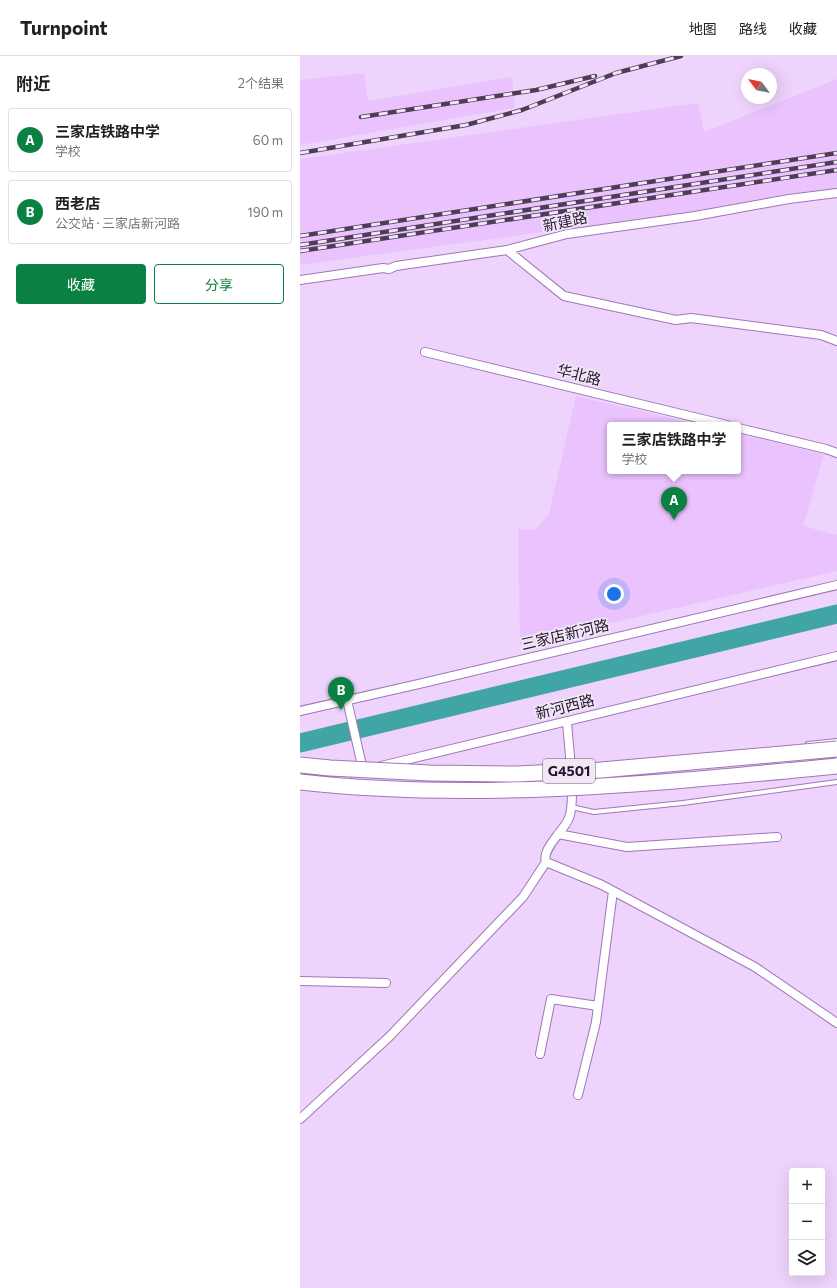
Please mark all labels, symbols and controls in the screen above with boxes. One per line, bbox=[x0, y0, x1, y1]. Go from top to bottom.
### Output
text: Turnpoint bbox=[20, 16, 108, 39]
text: 地图 bbox=[689, 20, 717, 37]
text: 路线 bbox=[739, 20, 767, 37]
text: 收藏 bbox=[789, 20, 817, 37]
north arrow bbox=[741, 68, 777, 104]
text: 附近 bbox=[16, 73, 50, 94]
text: 2个结果 bbox=[238, 75, 284, 91]
text: 三家店铁路中学 bbox=[55, 122, 160, 140]
text: A bbox=[25, 132, 35, 148]
text: 60 m bbox=[253, 132, 283, 148]
text: 学校 bbox=[55, 143, 81, 159]
text: 西老店 bbox=[55, 194, 100, 212]
text: B bbox=[26, 204, 34, 220]
text: 190 m bbox=[247, 204, 283, 220]
street label: 新建路 bbox=[541, 208, 589, 235]
text: 公交站 · 三家店新河路 bbox=[55, 215, 180, 231]
button: 收藏 bbox=[16, 264, 146, 304]
button: 分享 bbox=[154, 264, 284, 304]
street label: 华北路 bbox=[555, 360, 603, 388]
popup bbox=[607, 422, 741, 474]
text: 三家店铁路中学 bbox=[621, 430, 727, 448]
text: 学校 bbox=[621, 451, 648, 467]
pin: A bbox=[661, 487, 687, 520]
your location bbox=[604, 584, 624, 604]
street label: 三家店新河路 bbox=[519, 615, 611, 653]
pin: B bbox=[328, 677, 354, 710]
street label: 新河西路 bbox=[533, 690, 596, 722]
road number: G4501 bbox=[543, 759, 595, 783]
map controls bbox=[789, 1168, 825, 1276]
button: + bbox=[789, 1168, 825, 1204]
button: − bbox=[789, 1204, 825, 1240]
button: layers bbox=[789, 1240, 825, 1276]

